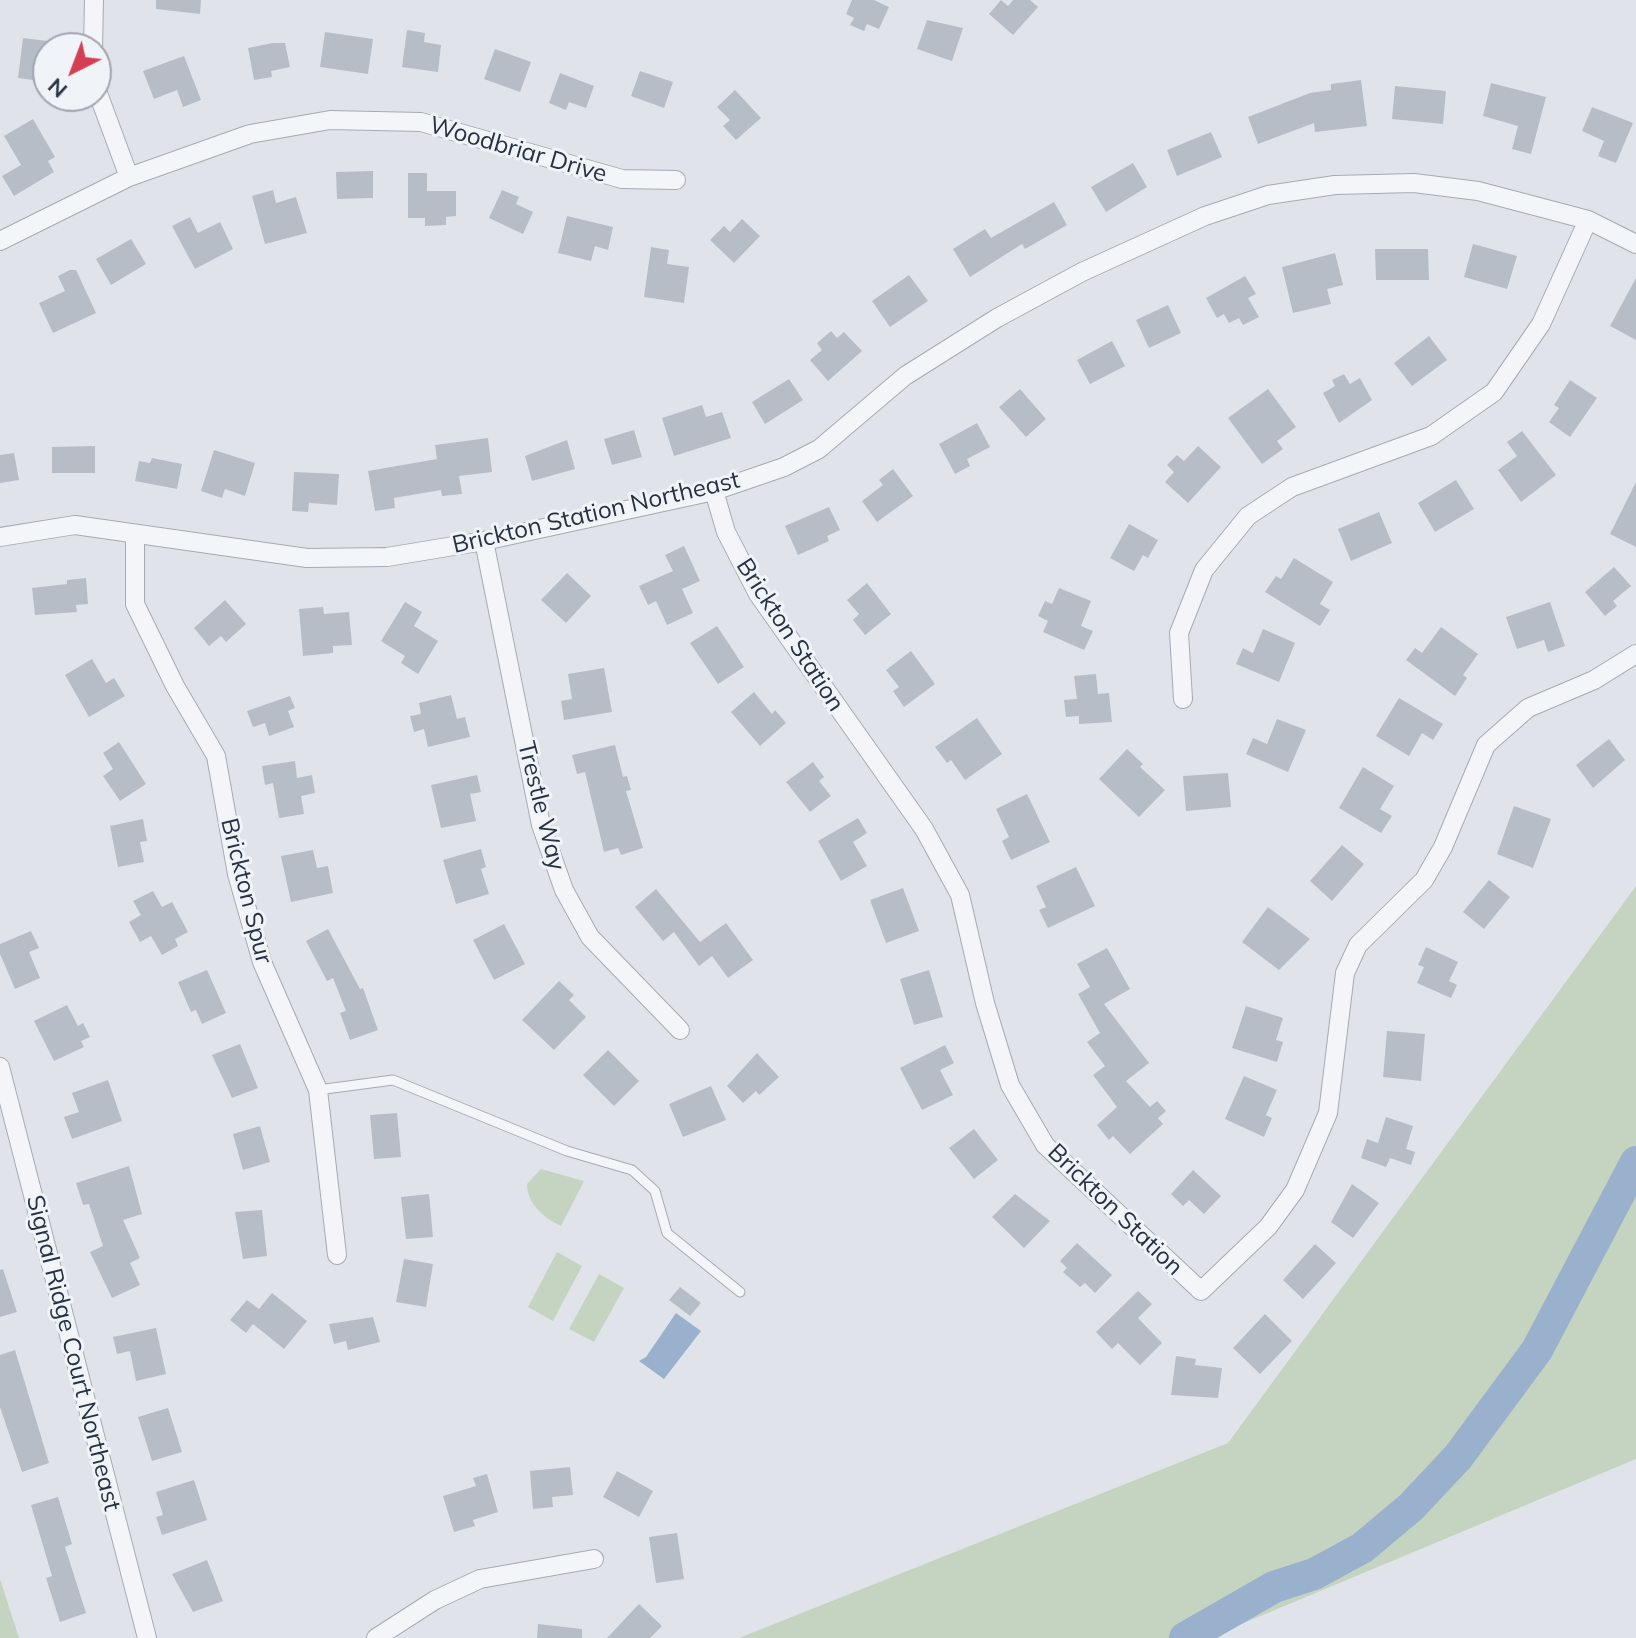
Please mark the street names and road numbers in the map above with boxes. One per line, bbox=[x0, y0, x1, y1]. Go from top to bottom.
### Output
street label: Woodbriar Drive bbox=[426, 111, 610, 189]
street label: Brickton Station Northeast bbox=[450, 466, 742, 560]
street label: Brickton Station bbox=[730, 553, 850, 717]
street label: Trestle Way bbox=[511, 739, 571, 873]
street label: Brickton Spur bbox=[214, 815, 278, 967]
street label: Brickton Station bbox=[1041, 1138, 1189, 1282]
street label: Signal Ridge Court Northeast bbox=[20, 1192, 126, 1514]

